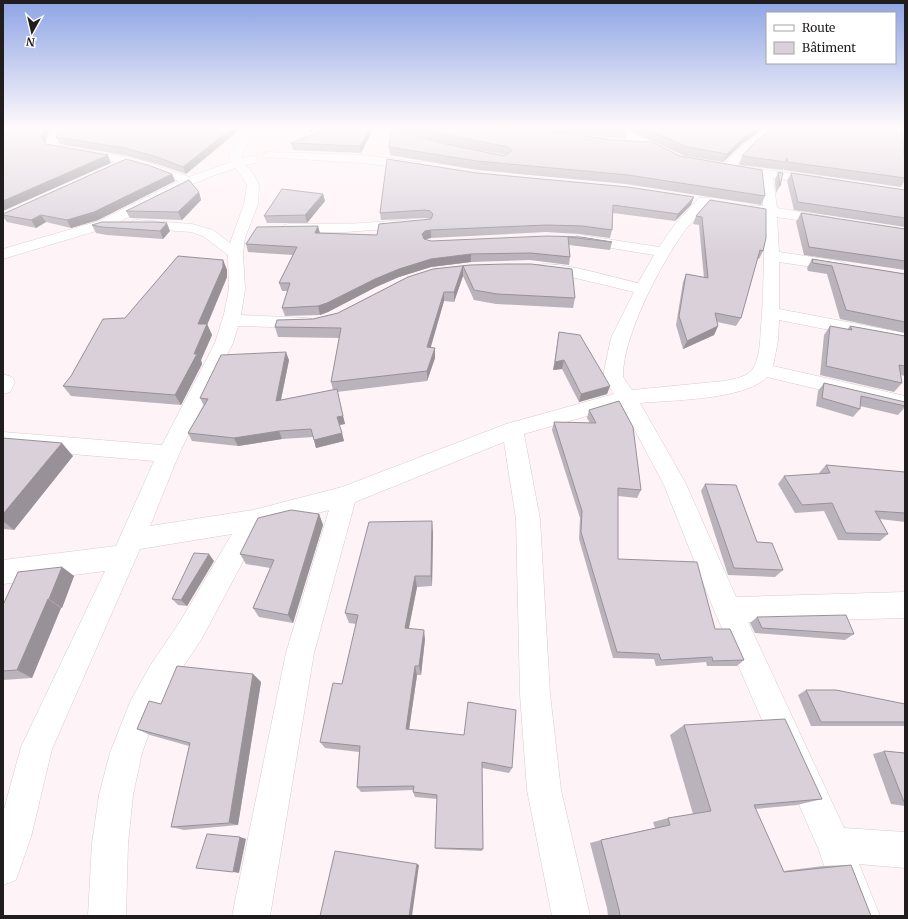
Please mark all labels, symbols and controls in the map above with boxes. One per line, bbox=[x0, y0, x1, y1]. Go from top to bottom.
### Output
north arrow bbox=[12, 12, 52, 52]
legend bbox=[766, 12, 896, 64]
text: Route bbox=[802, 20, 835, 35]
text: N bbox=[25, 34, 36, 49]
text: Bâtiment bbox=[802, 40, 856, 55]

